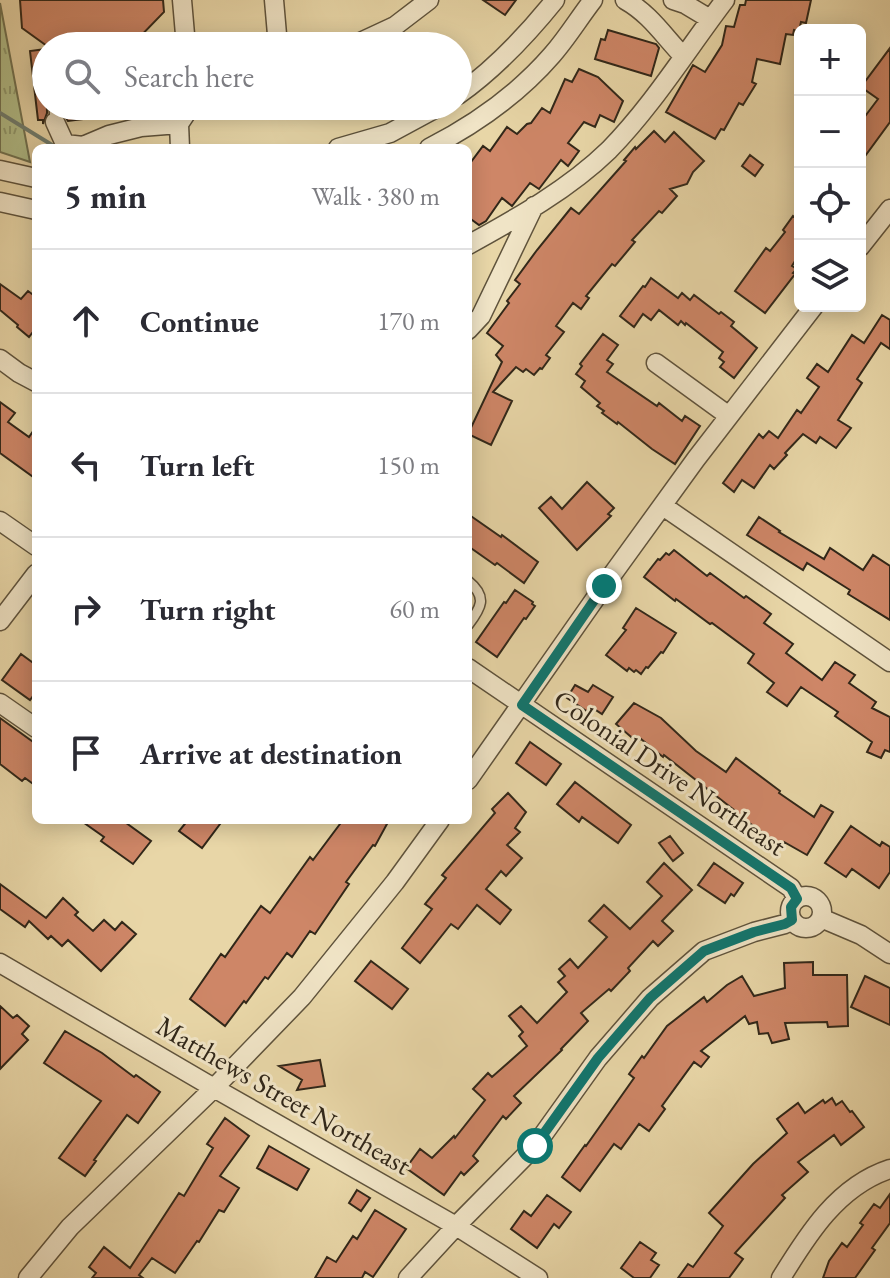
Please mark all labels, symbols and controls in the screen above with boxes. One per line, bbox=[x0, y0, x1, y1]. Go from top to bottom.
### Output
map controls bbox=[794, 24, 866, 312]
button: + bbox=[794, 24, 866, 96]
search box bbox=[32, 32, 472, 120]
icon: search bbox=[60, 54, 104, 98]
text: Search here bbox=[124, 57, 254, 96]
button: − bbox=[794, 96, 866, 168]
button: locate bbox=[794, 168, 866, 240]
text: 5 min bbox=[64, 174, 147, 218]
text: Walk · 380 m bbox=[312, 179, 440, 213]
button: layers bbox=[794, 240, 866, 312]
icon: ahead bbox=[64, 299, 108, 343]
text: Continue bbox=[140, 302, 259, 341]
text: 170 m bbox=[377, 304, 440, 338]
icon: left bbox=[64, 443, 108, 487]
text: Turn left bbox=[140, 446, 254, 485]
text: 150 m bbox=[377, 448, 440, 482]
route end bbox=[586, 568, 622, 604]
icon: right bbox=[64, 587, 108, 631]
text: Turn right bbox=[140, 590, 276, 629]
text: 60 m bbox=[390, 592, 440, 626]
street label: Colonial Drive Northeast bbox=[547, 681, 793, 863]
icon: arrive bbox=[64, 731, 108, 775]
text: Arrive at destination bbox=[140, 734, 402, 773]
street label: Matthews Street Northeast bbox=[150, 1007, 418, 1183]
route start bbox=[517, 1128, 553, 1164]

